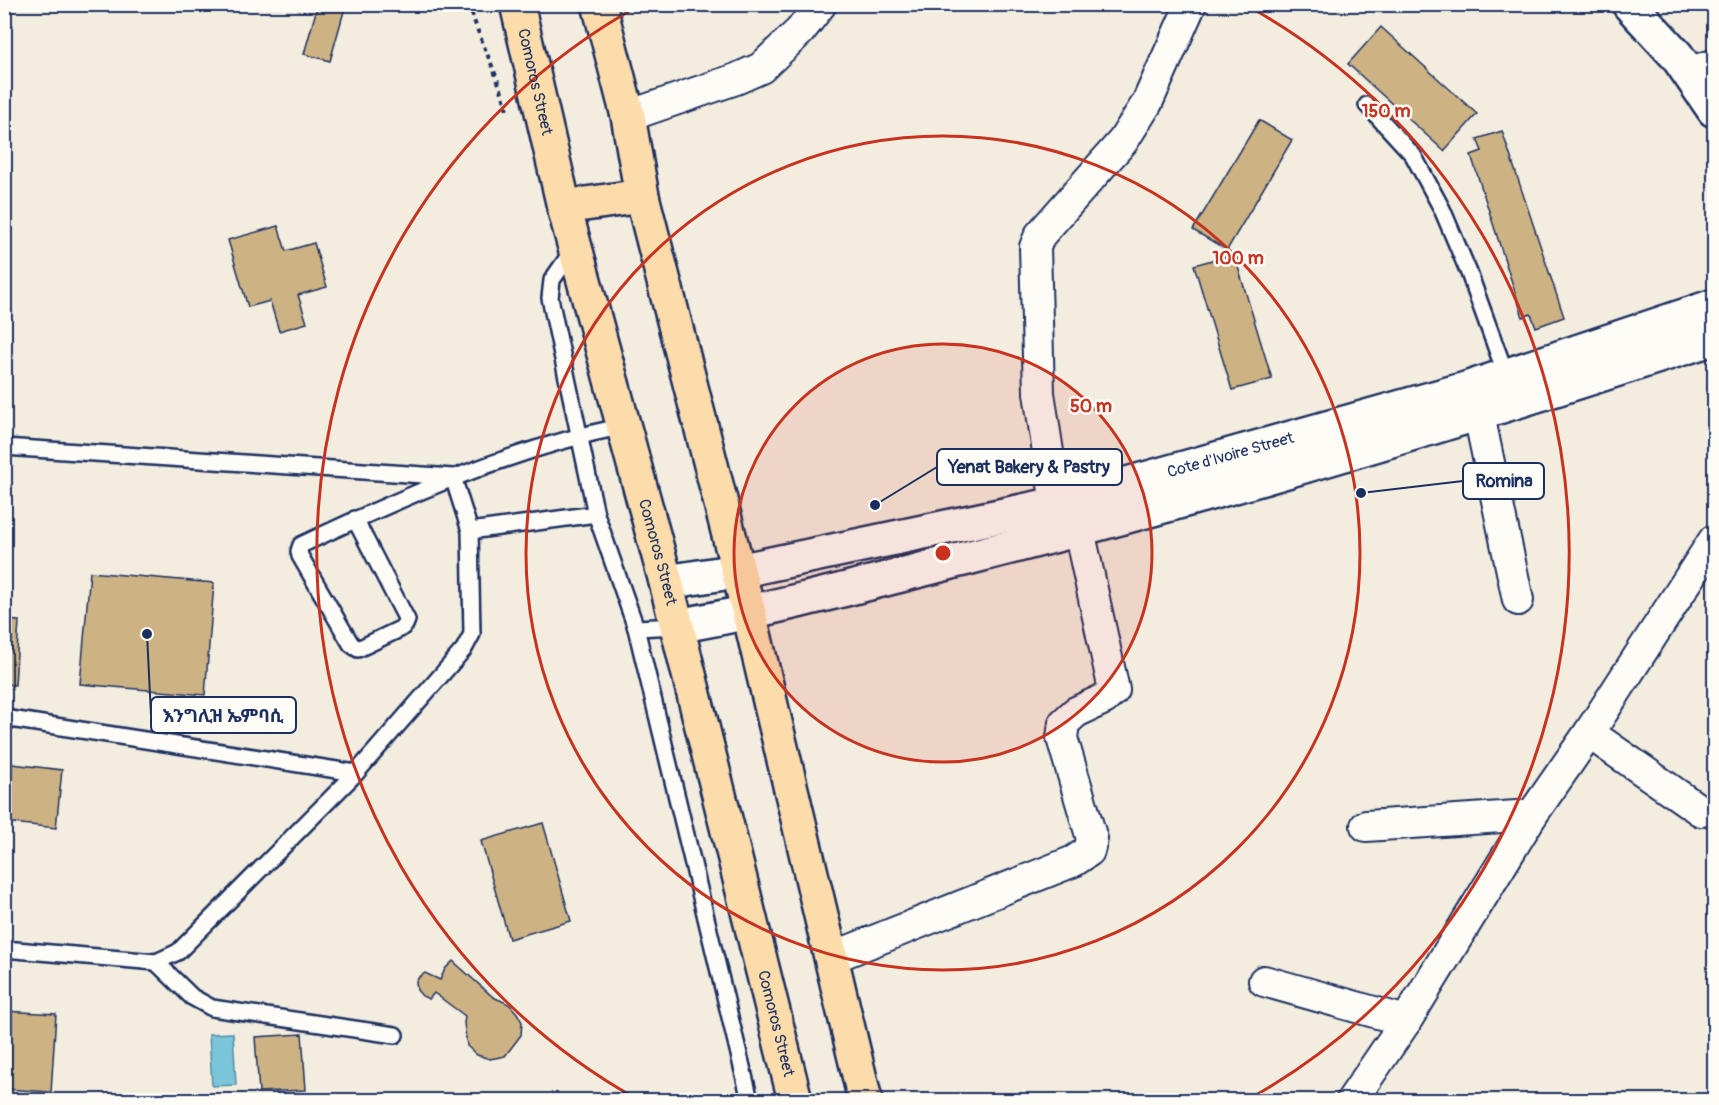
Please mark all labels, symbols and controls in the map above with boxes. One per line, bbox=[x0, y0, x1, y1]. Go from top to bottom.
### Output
street label: Comoros Street bbox=[513, 27, 557, 138]
text: 150 m bbox=[1362, 100, 1411, 123]
text: 100 m bbox=[1212, 247, 1264, 270]
text: 50 m bbox=[1070, 395, 1112, 418]
street label: Cote d'Ivoire Street bbox=[1165, 428, 1297, 482]
callout: Yenat Bakery & Pastry bbox=[937, 449, 1122, 485]
text: Yenat Bakery & Pastry bbox=[947, 456, 1110, 479]
callout: Romina bbox=[1463, 463, 1544, 499]
text: Romina bbox=[1475, 470, 1533, 493]
street label: Comoros Street bbox=[634, 497, 682, 608]
centre of rings bbox=[933, 543, 953, 563]
callout: እንግሊዝ ኤምባሲ bbox=[151, 697, 296, 733]
text: እንግሊዝ ኤምባሲ bbox=[162, 705, 284, 728]
street label: Comoros Street bbox=[753, 968, 799, 1079]

